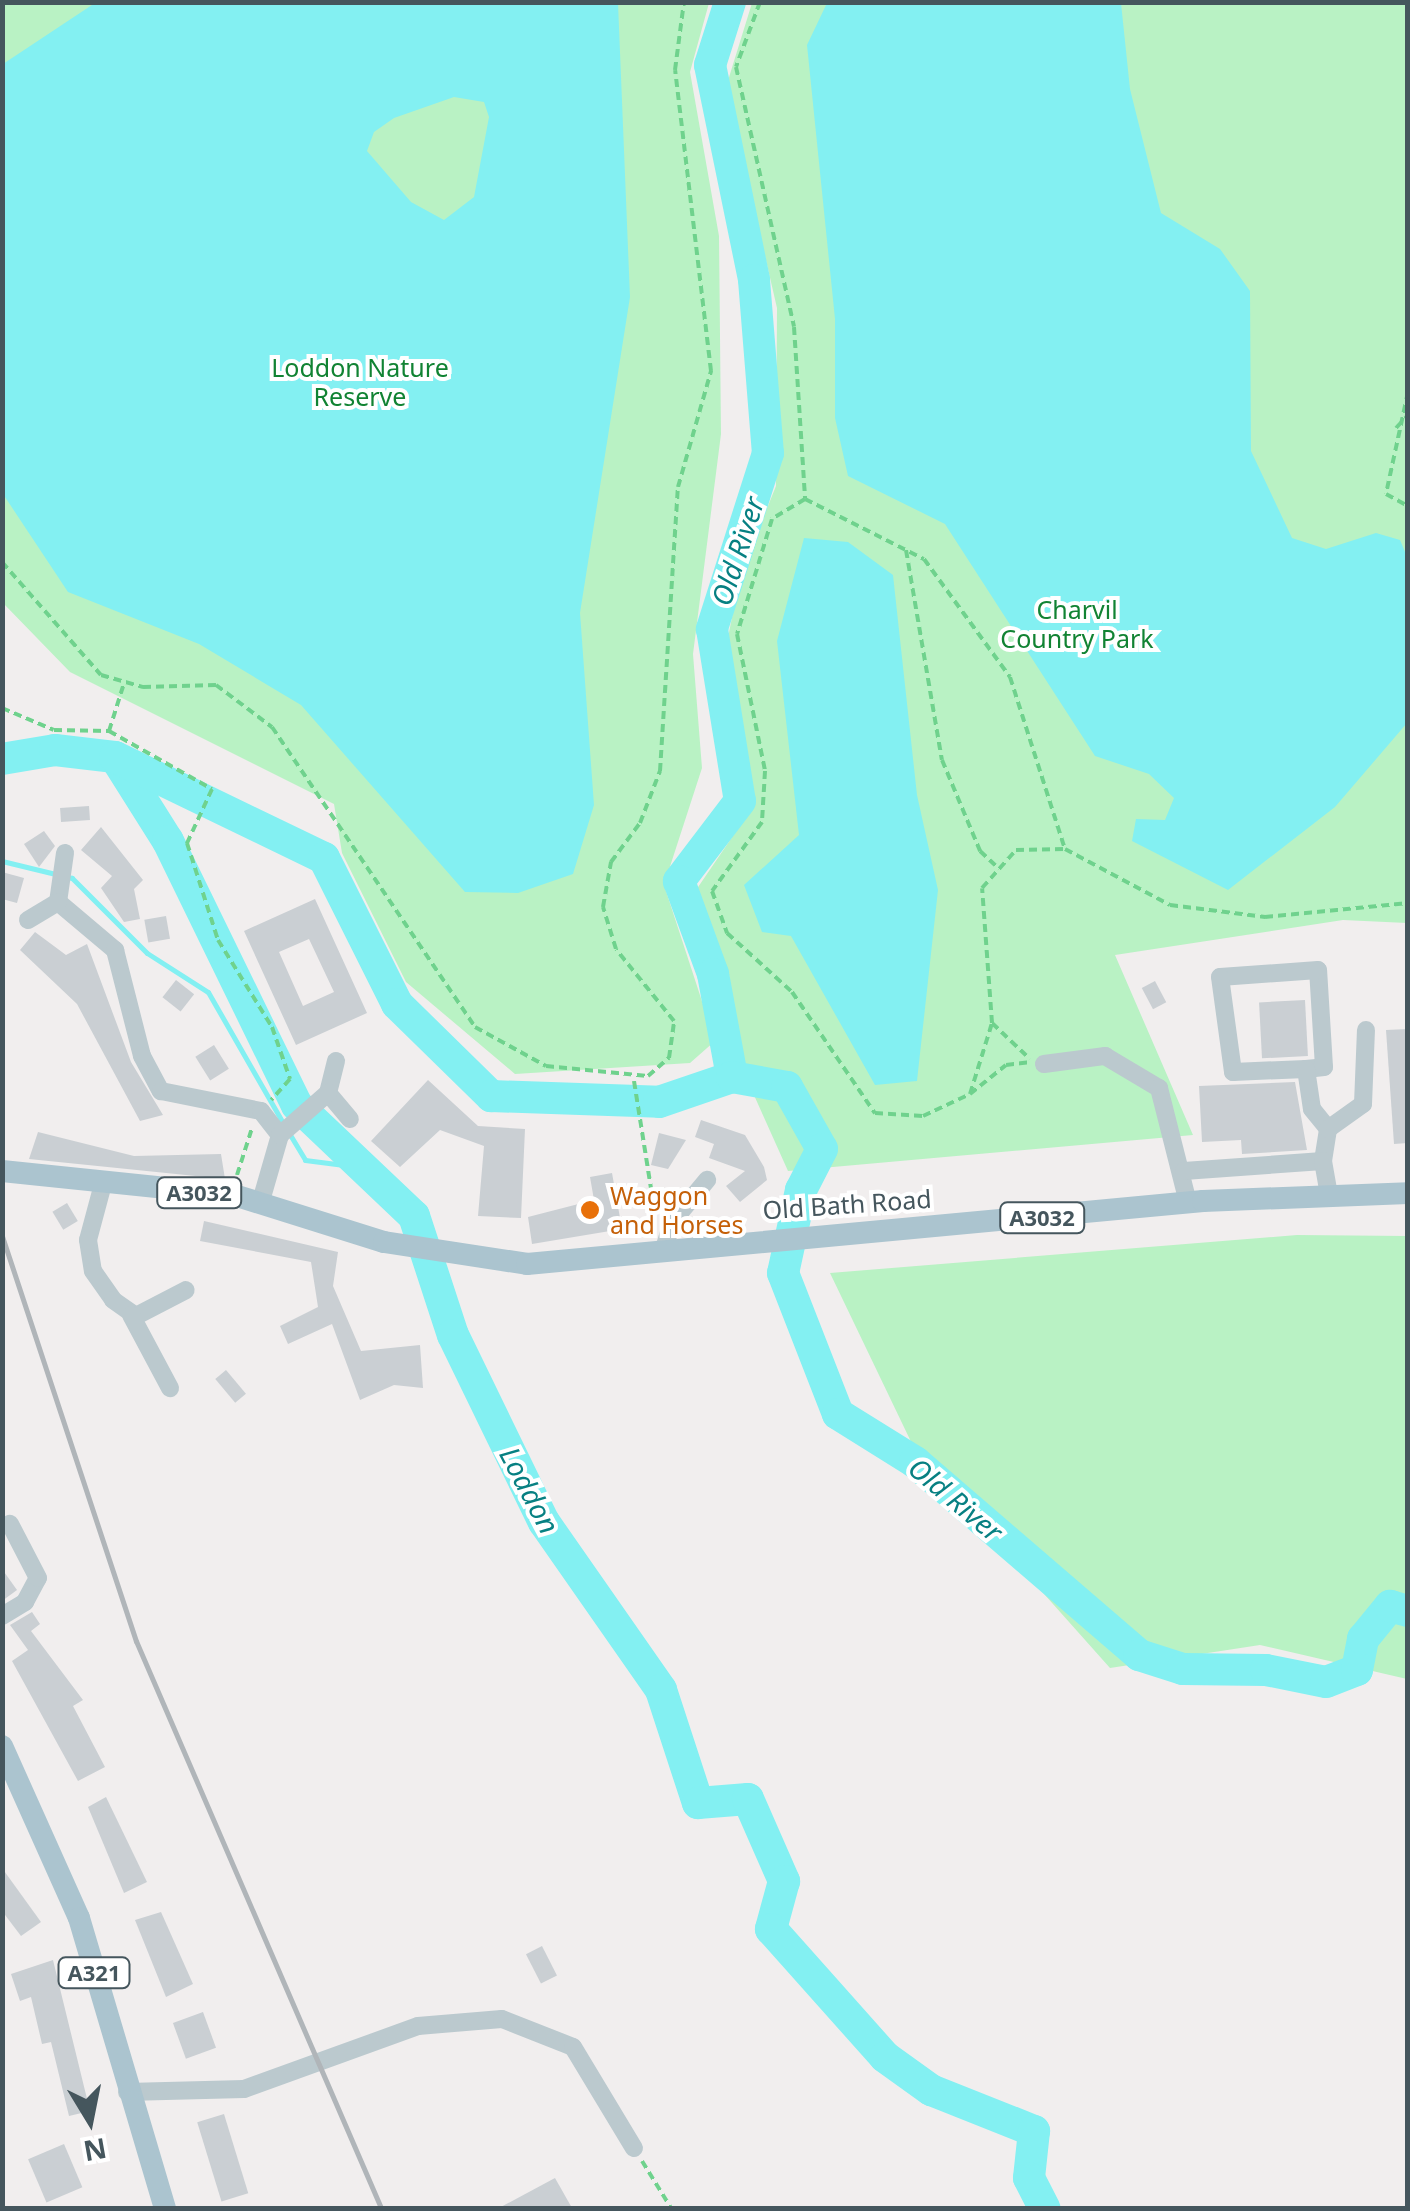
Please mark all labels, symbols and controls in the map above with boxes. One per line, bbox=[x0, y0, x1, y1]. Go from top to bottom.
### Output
park label: Loddon Nature Reserve bbox=[271, 353, 449, 412]
water label: Old River bbox=[704, 492, 770, 610]
park label: Charvil Country Park bbox=[1000, 595, 1154, 654]
road number: A3032 bbox=[154, 1176, 244, 1210]
place label: Waggon and Horses bbox=[610, 1181, 743, 1240]
street label: Old Bath Road bbox=[762, 1183, 932, 1225]
marker: Waggon and Horses bbox=[579, 1199, 601, 1221]
road number: A3032 bbox=[997, 1201, 1087, 1235]
water label: Loddon bbox=[493, 1441, 567, 1539]
water label: Old River bbox=[902, 1450, 1010, 1548]
road number: A321 bbox=[56, 1956, 132, 1990]
north arrow bbox=[40, 2071, 140, 2171]
text: N bbox=[81, 2130, 110, 2171]

